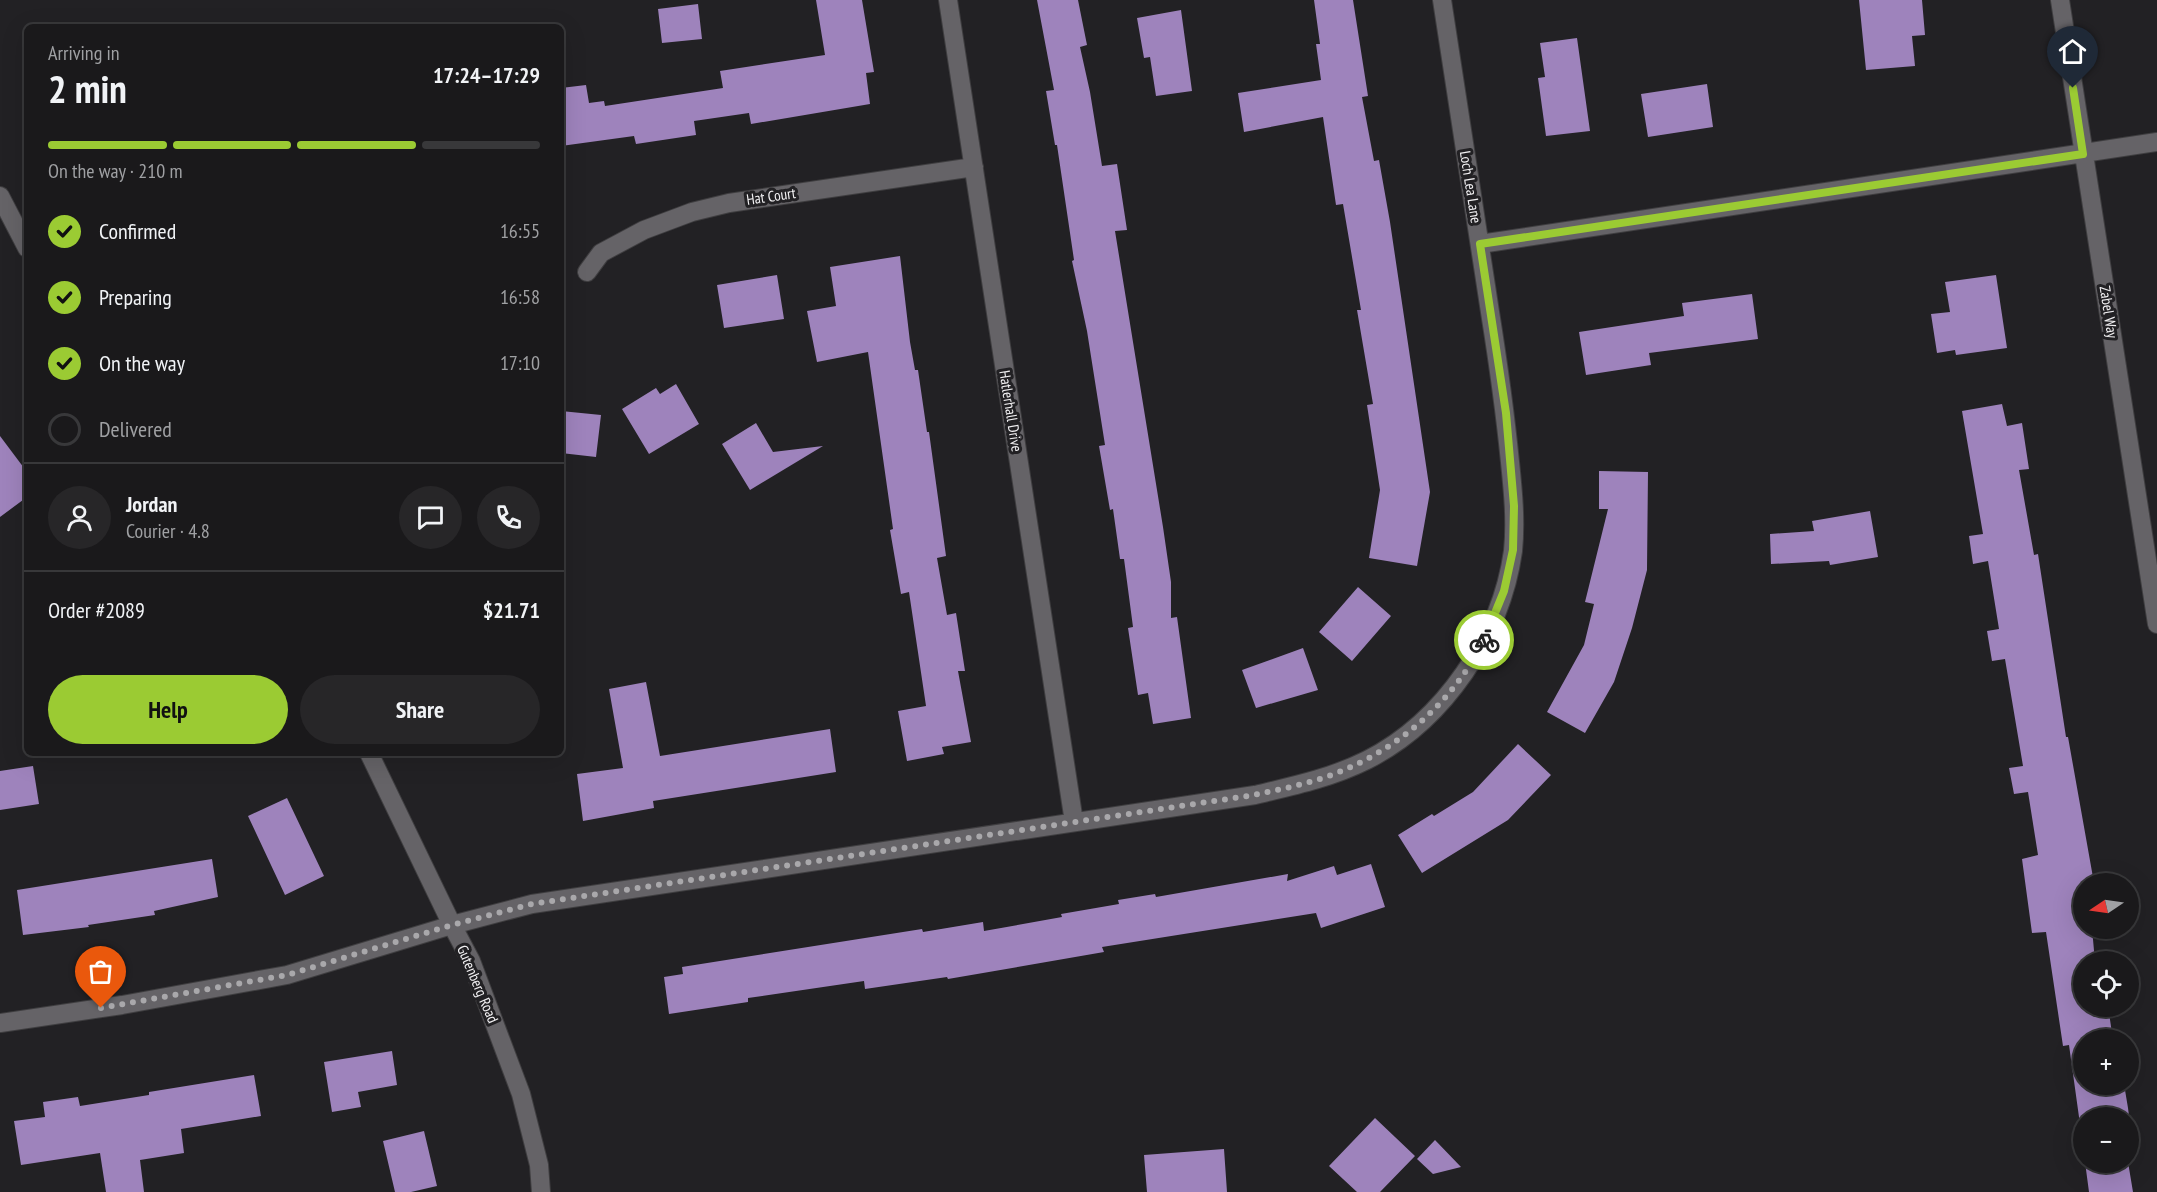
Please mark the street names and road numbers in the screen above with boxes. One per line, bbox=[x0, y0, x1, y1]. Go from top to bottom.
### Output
street label: Loch Lea Lane bbox=[1456, 150, 1486, 224]
street label: Hat Court bbox=[745, 183, 797, 209]
street label: Zabel Way bbox=[2095, 284, 2123, 340]
street label: Hatlerhall Drive bbox=[995, 369, 1027, 453]
street label: Gutenberg Road bbox=[453, 942, 503, 1026]

